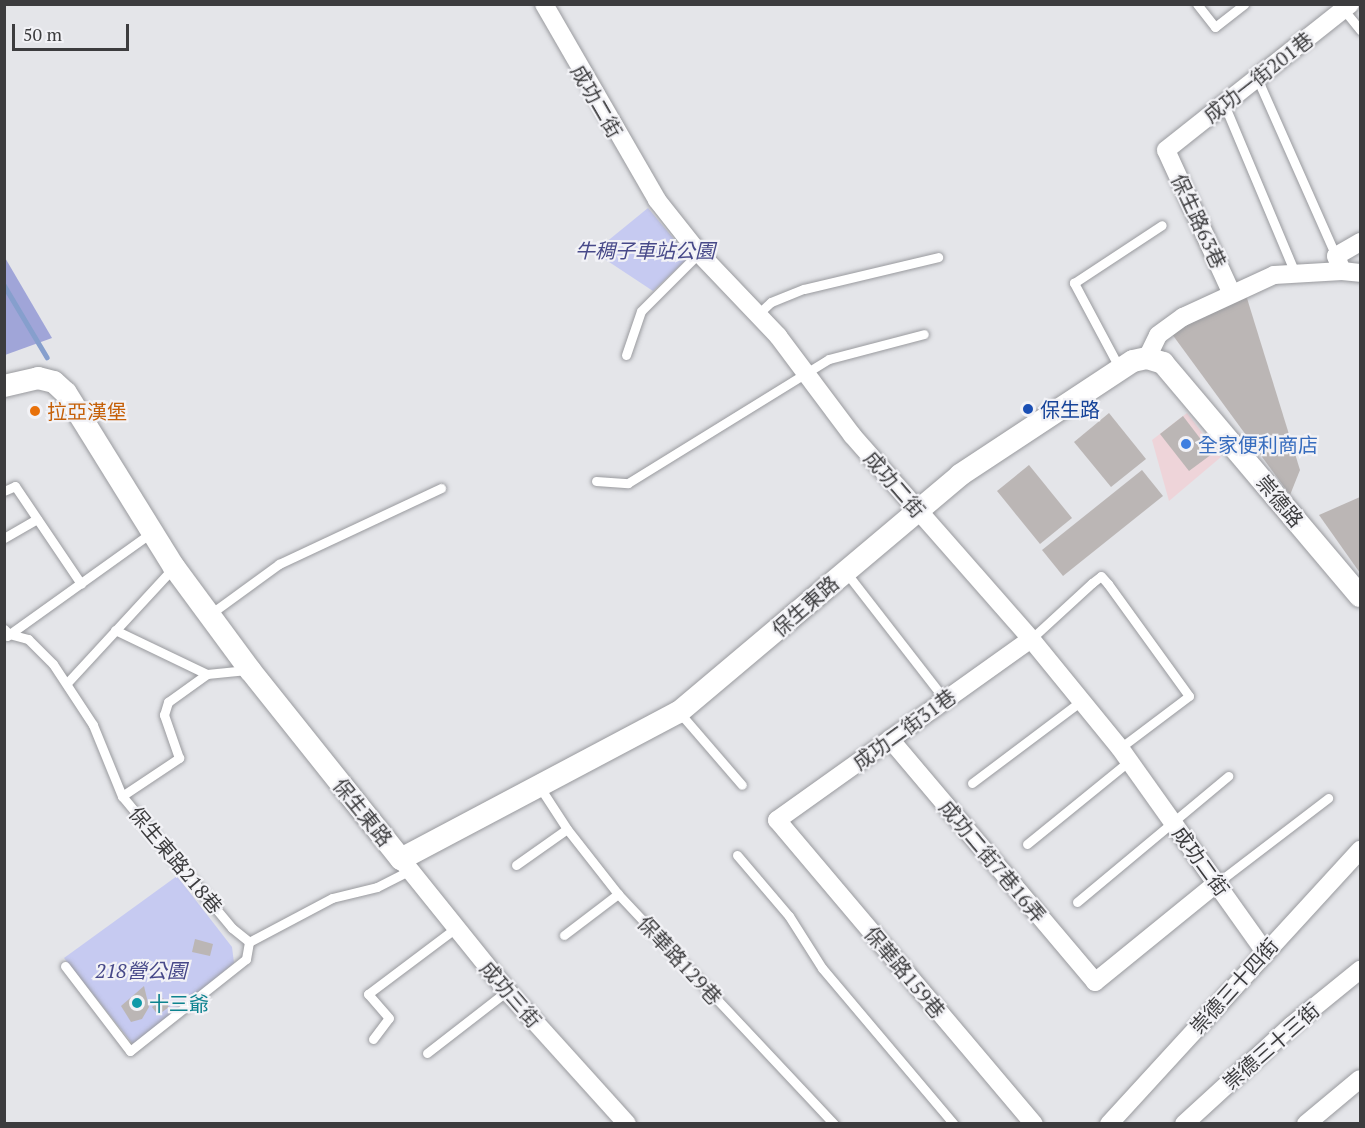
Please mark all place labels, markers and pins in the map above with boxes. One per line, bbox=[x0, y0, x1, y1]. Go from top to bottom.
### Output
place label: 保生路 bbox=[1040, 397, 1100, 421]
place label: 拉亞漢堡 bbox=[47, 399, 127, 423]
marker: 保生路 bbox=[1021, 402, 1035, 416]
marker: 拉亞漢堡 bbox=[28, 404, 42, 418]
place label: 全家便利商店 bbox=[1198, 432, 1318, 456]
marker: 全家便利商店 bbox=[1179, 437, 1193, 451]
place label: 十三爺 bbox=[149, 991, 209, 1015]
marker: 十三爺 bbox=[130, 996, 144, 1010]

